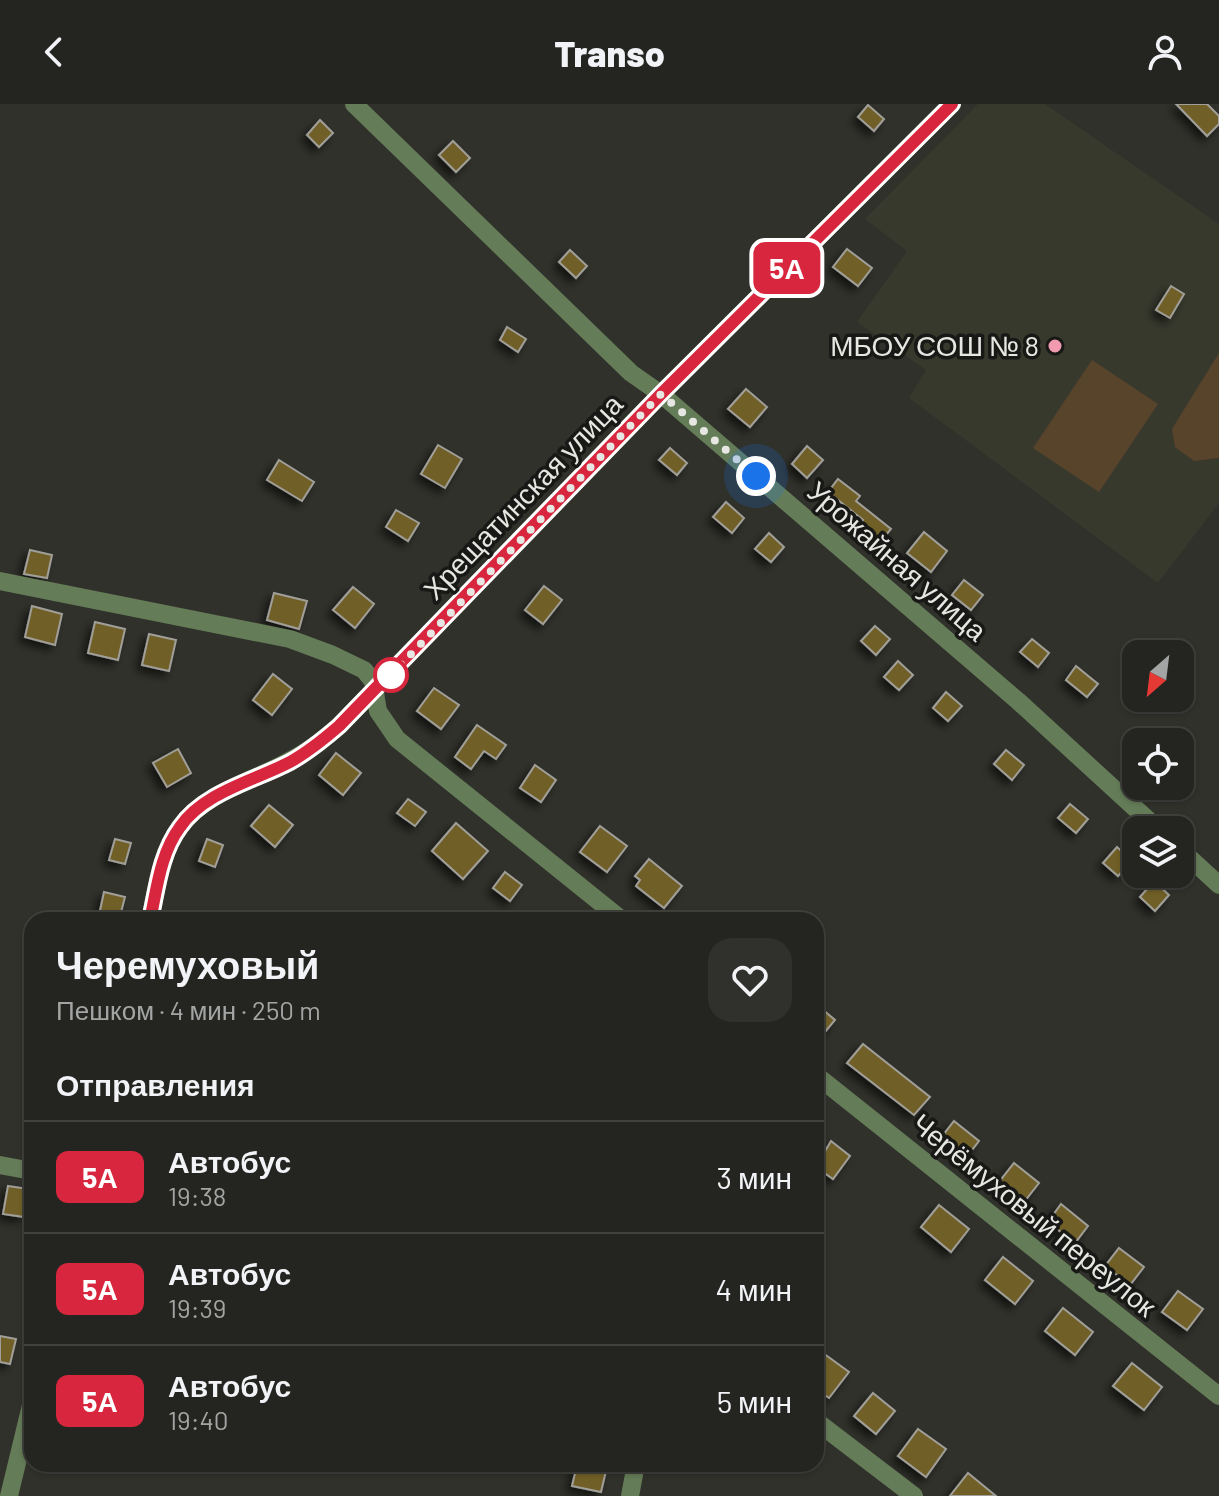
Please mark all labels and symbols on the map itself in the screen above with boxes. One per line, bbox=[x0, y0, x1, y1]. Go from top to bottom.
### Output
line badge: 5А bbox=[751, 242, 823, 294]
place label: МБОУ СОШ № 8 bbox=[830, 328, 1039, 362]
marker: МБОУ СОШ № 8 bbox=[1046, 337, 1064, 355]
street label: Хрещатинская улица bbox=[416, 386, 629, 606]
your location bbox=[736, 456, 776, 496]
street label: Урожайная улица bbox=[801, 473, 994, 648]
north arrow bbox=[1122, 640, 1194, 712]
unlabelled marker bbox=[374, 658, 408, 692]
street label: Черёмуховый переулок bbox=[906, 1105, 1164, 1324]

